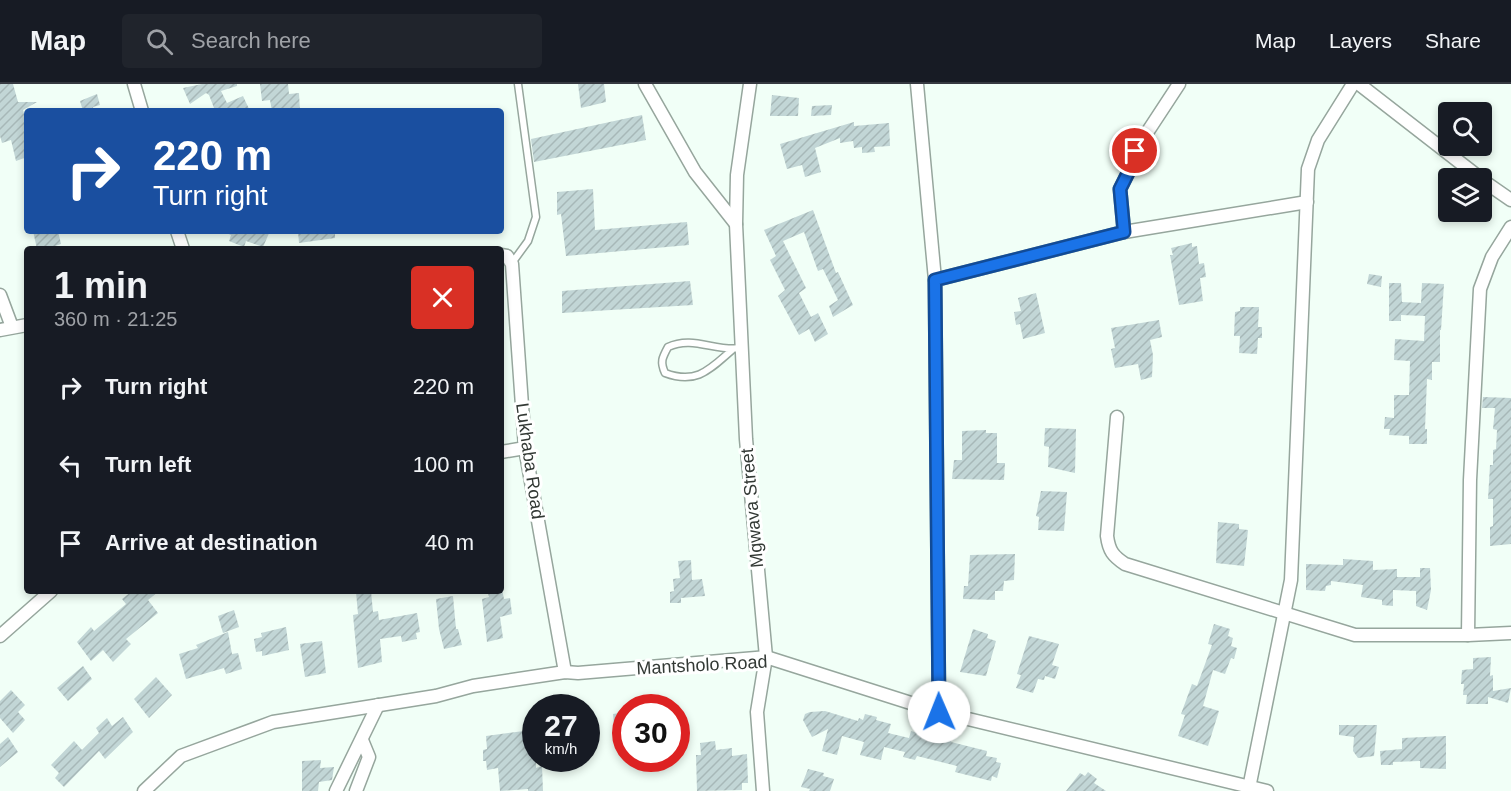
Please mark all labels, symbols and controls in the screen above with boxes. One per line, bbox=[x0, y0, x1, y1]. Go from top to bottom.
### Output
search box bbox=[122, 14, 542, 68]
text: Map bbox=[30, 25, 86, 56]
icon: search bbox=[143, 25, 176, 58]
text: Search here bbox=[191, 28, 311, 53]
text: Map bbox=[1255, 29, 1296, 52]
text: Layers bbox=[1329, 29, 1392, 52]
text: Share bbox=[1425, 29, 1481, 52]
map controls bbox=[1438, 102, 1492, 222]
button: search bbox=[1438, 102, 1492, 156]
pin bbox=[1109, 125, 1160, 176]
icon: right bbox=[54, 132, 132, 210]
text: 220 m bbox=[153, 132, 272, 179]
icon: arrive bbox=[1118, 134, 1151, 167]
button: layers bbox=[1438, 168, 1492, 222]
text: Turn right bbox=[153, 181, 268, 211]
text: 1 min bbox=[54, 265, 148, 306]
button: close bbox=[411, 266, 474, 329]
text: 360 m · 21:25 bbox=[54, 308, 177, 330]
icon: right bbox=[54, 371, 87, 404]
text: Turn right bbox=[105, 374, 207, 399]
text: 220 m bbox=[413, 374, 474, 399]
street label: Lukhaba Road bbox=[512, 402, 548, 520]
street label: Mgwava Street bbox=[737, 447, 767, 569]
icon: left bbox=[54, 449, 87, 482]
text: Turn left bbox=[105, 452, 191, 477]
text: 100 m bbox=[413, 452, 474, 477]
icon: arrive bbox=[54, 527, 87, 560]
text: Arrive at destination bbox=[105, 530, 318, 555]
text: 40 m bbox=[425, 530, 474, 555]
street label: Mantsholo Road bbox=[636, 652, 768, 678]
position arrow bbox=[907, 680, 971, 744]
speed limit sign: 30 bbox=[612, 694, 690, 772]
text: 27 bbox=[544, 709, 578, 742]
text: km/h bbox=[545, 740, 577, 757]

